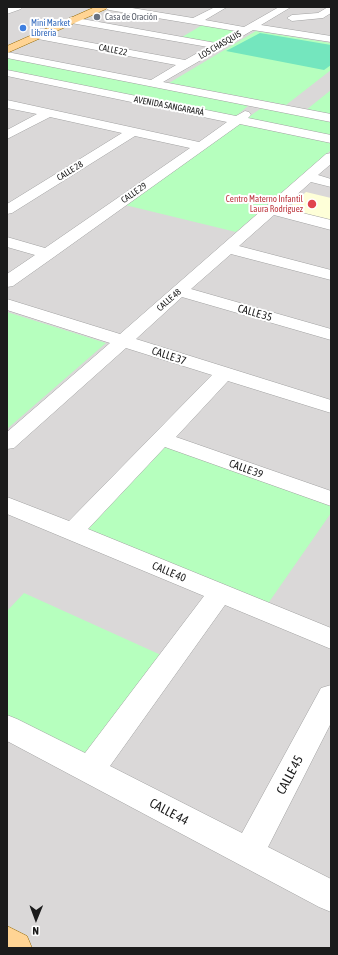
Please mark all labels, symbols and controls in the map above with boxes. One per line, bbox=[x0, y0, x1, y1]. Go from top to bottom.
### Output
marker: Casa de Oración bbox=[92, 12, 102, 22]
place label: Casa de Oración bbox=[105, 12, 157, 22]
place label: Mini Market Libreria bbox=[31, 18, 70, 39]
marker: Mini Market Libreria bbox=[18, 23, 28, 33]
street label: LOS CHASQUIS bbox=[197, 28, 243, 62]
street label: CALLE 22 bbox=[98, 42, 128, 58]
street label: AVENIDA SANGARARÁ bbox=[133, 94, 205, 118]
street label: CALLE 28 bbox=[55, 159, 85, 183]
street label: CALLE 29 bbox=[119, 180, 149, 206]
place label: Centro Materno Infantil Laura Rodríguez bbox=[226, 194, 303, 215]
marker: Centro Materno Infantil Laura Rodríguez bbox=[306, 198, 318, 210]
street label: CALLE 48 bbox=[155, 286, 183, 314]
street label: CALLE 35 bbox=[236, 302, 274, 324]
street label: CALLE 37 bbox=[150, 344, 188, 368]
street label: CALLE 39 bbox=[227, 457, 265, 481]
street label: CALLE 40 bbox=[150, 559, 188, 585]
street label: CALLE 45 bbox=[273, 753, 307, 797]
street label: CALLE 44 bbox=[147, 795, 191, 829]
north arrow bbox=[16, 899, 56, 939]
text: N bbox=[32, 925, 39, 937]

